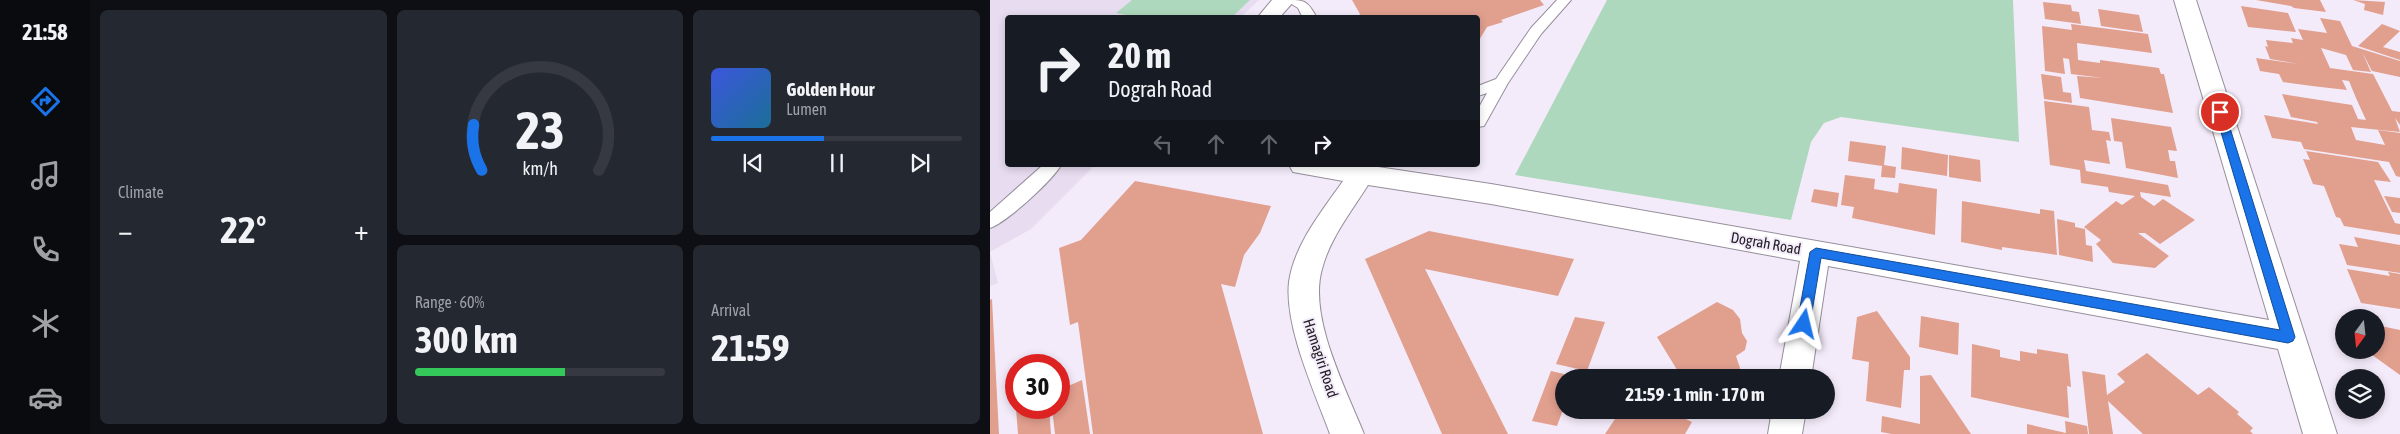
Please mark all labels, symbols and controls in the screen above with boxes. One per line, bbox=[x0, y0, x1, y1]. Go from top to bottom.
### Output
text: 21:58 bbox=[22, 19, 68, 45]
icon: right bbox=[1025, 35, 1090, 100]
text: 20 m bbox=[1108, 35, 1171, 75]
text: Dograh Road bbox=[1108, 76, 1212, 102]
text: Golden Hour bbox=[786, 78, 874, 100]
icon: directions bbox=[28, 84, 63, 119]
pin bbox=[2199, 91, 2241, 133]
icon: arrive bbox=[2206, 98, 2234, 126]
text: 23 bbox=[516, 100, 564, 160]
text: Lumen bbox=[786, 100, 827, 118]
icon: left bbox=[1149, 130, 1177, 158]
icon: ahead bbox=[1202, 130, 1230, 158]
icon: ahead bbox=[1255, 130, 1283, 158]
icon: right bbox=[1308, 130, 1336, 158]
icon: previous bbox=[739, 149, 767, 177]
icon: pause bbox=[823, 149, 851, 177]
icon: next bbox=[906, 149, 934, 177]
icon: music bbox=[28, 158, 63, 193]
text: km/h bbox=[522, 158, 558, 179]
text: Climate bbox=[118, 183, 164, 201]
text: 22° bbox=[220, 208, 266, 251]
text: − bbox=[118, 214, 133, 246]
text: + bbox=[354, 214, 369, 246]
street label: Dograh Road bbox=[1730, 228, 1802, 258]
icon: phone bbox=[28, 232, 63, 267]
text: Range · 60% bbox=[415, 293, 484, 311]
position arrow bbox=[1777, 297, 1829, 349]
text: Arrival bbox=[711, 301, 750, 319]
icon: climate bbox=[28, 306, 63, 341]
north arrow bbox=[2335, 309, 2385, 359]
map controls bbox=[2335, 309, 2385, 419]
street label: Hamagiri Road bbox=[1300, 316, 1342, 400]
text: 300 km bbox=[415, 318, 518, 361]
text: 21:59 bbox=[711, 326, 790, 369]
speed limit sign: 30 bbox=[1005, 354, 1070, 419]
button: layers bbox=[2335, 369, 2385, 419]
icon: car bbox=[28, 380, 63, 415]
text: 21:59 · 1 min · 170 m bbox=[1625, 383, 1765, 405]

